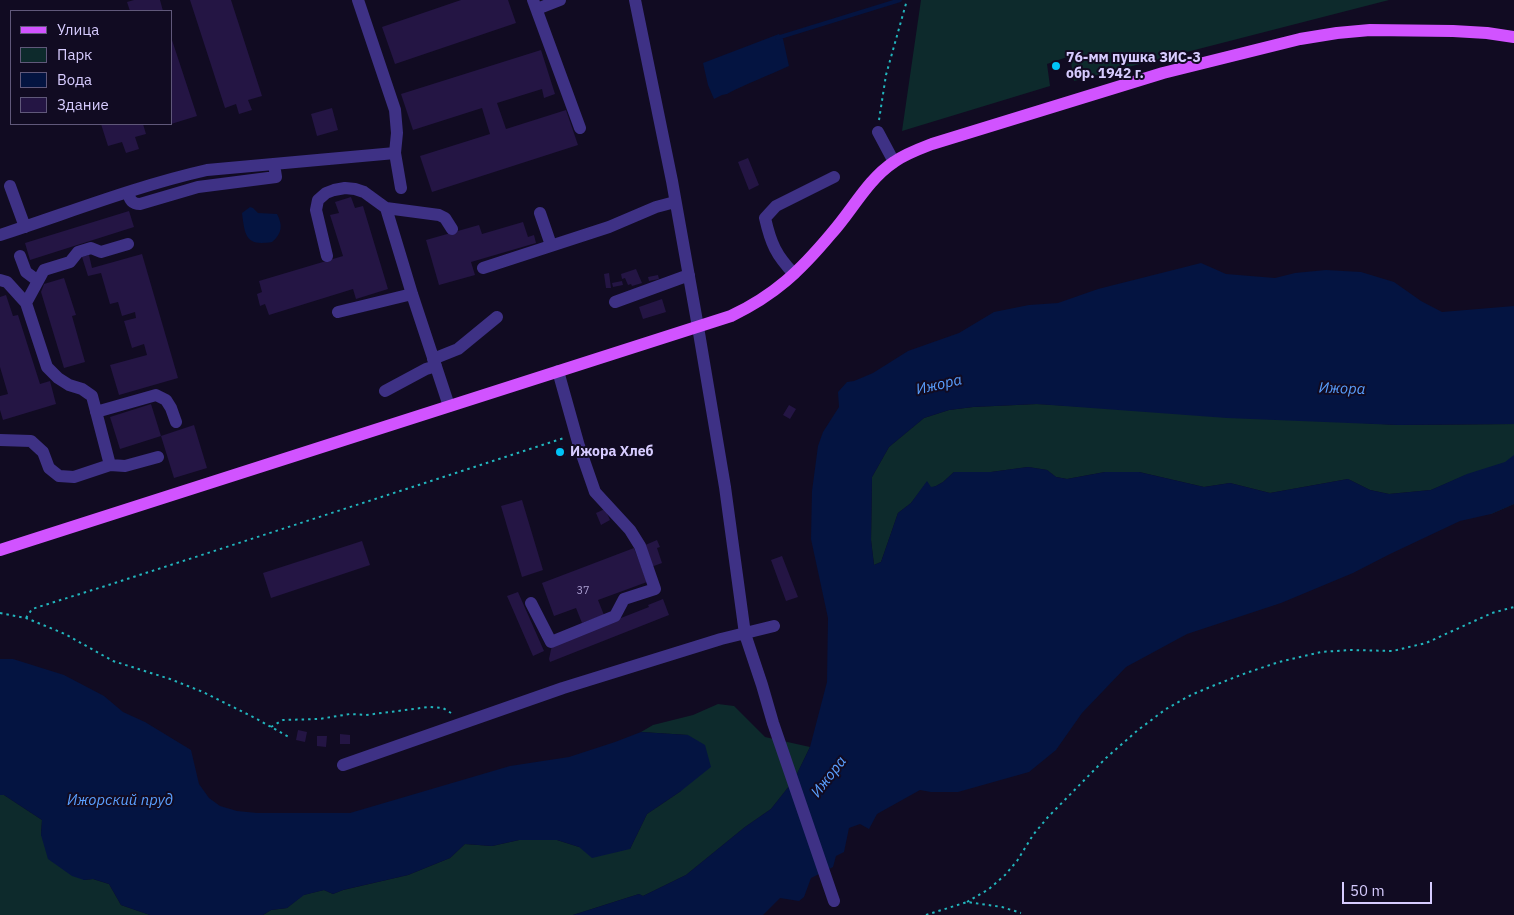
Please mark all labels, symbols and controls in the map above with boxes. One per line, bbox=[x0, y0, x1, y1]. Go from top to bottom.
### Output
legend bbox=[10, 10, 172, 125]
text: Улица bbox=[57, 20, 99, 39]
text: Парк bbox=[57, 45, 92, 64]
place label: 76-мм пушка ЗИС-3 обр. 1942 г. bbox=[1066, 50, 1201, 82]
marker: 76-мм пушка ЗИС-3 обр. 1942 г. bbox=[1050, 60, 1062, 72]
text: Вода bbox=[57, 70, 92, 89]
text: Здание bbox=[57, 95, 109, 114]
water label: Ижора bbox=[914, 371, 964, 399]
water label: Ижора bbox=[1318, 379, 1366, 399]
place label: Ижора Хлеб bbox=[570, 444, 654, 460]
marker: Ижора Хлеб bbox=[554, 446, 566, 458]
house number: 37 bbox=[576, 584, 590, 598]
water label: Ижора bbox=[807, 753, 851, 801]
water label: Ижорский пруд bbox=[67, 792, 173, 810]
scale bar bbox=[1344, 872, 1434, 904]
text: 50 m bbox=[1350, 881, 1385, 900]

